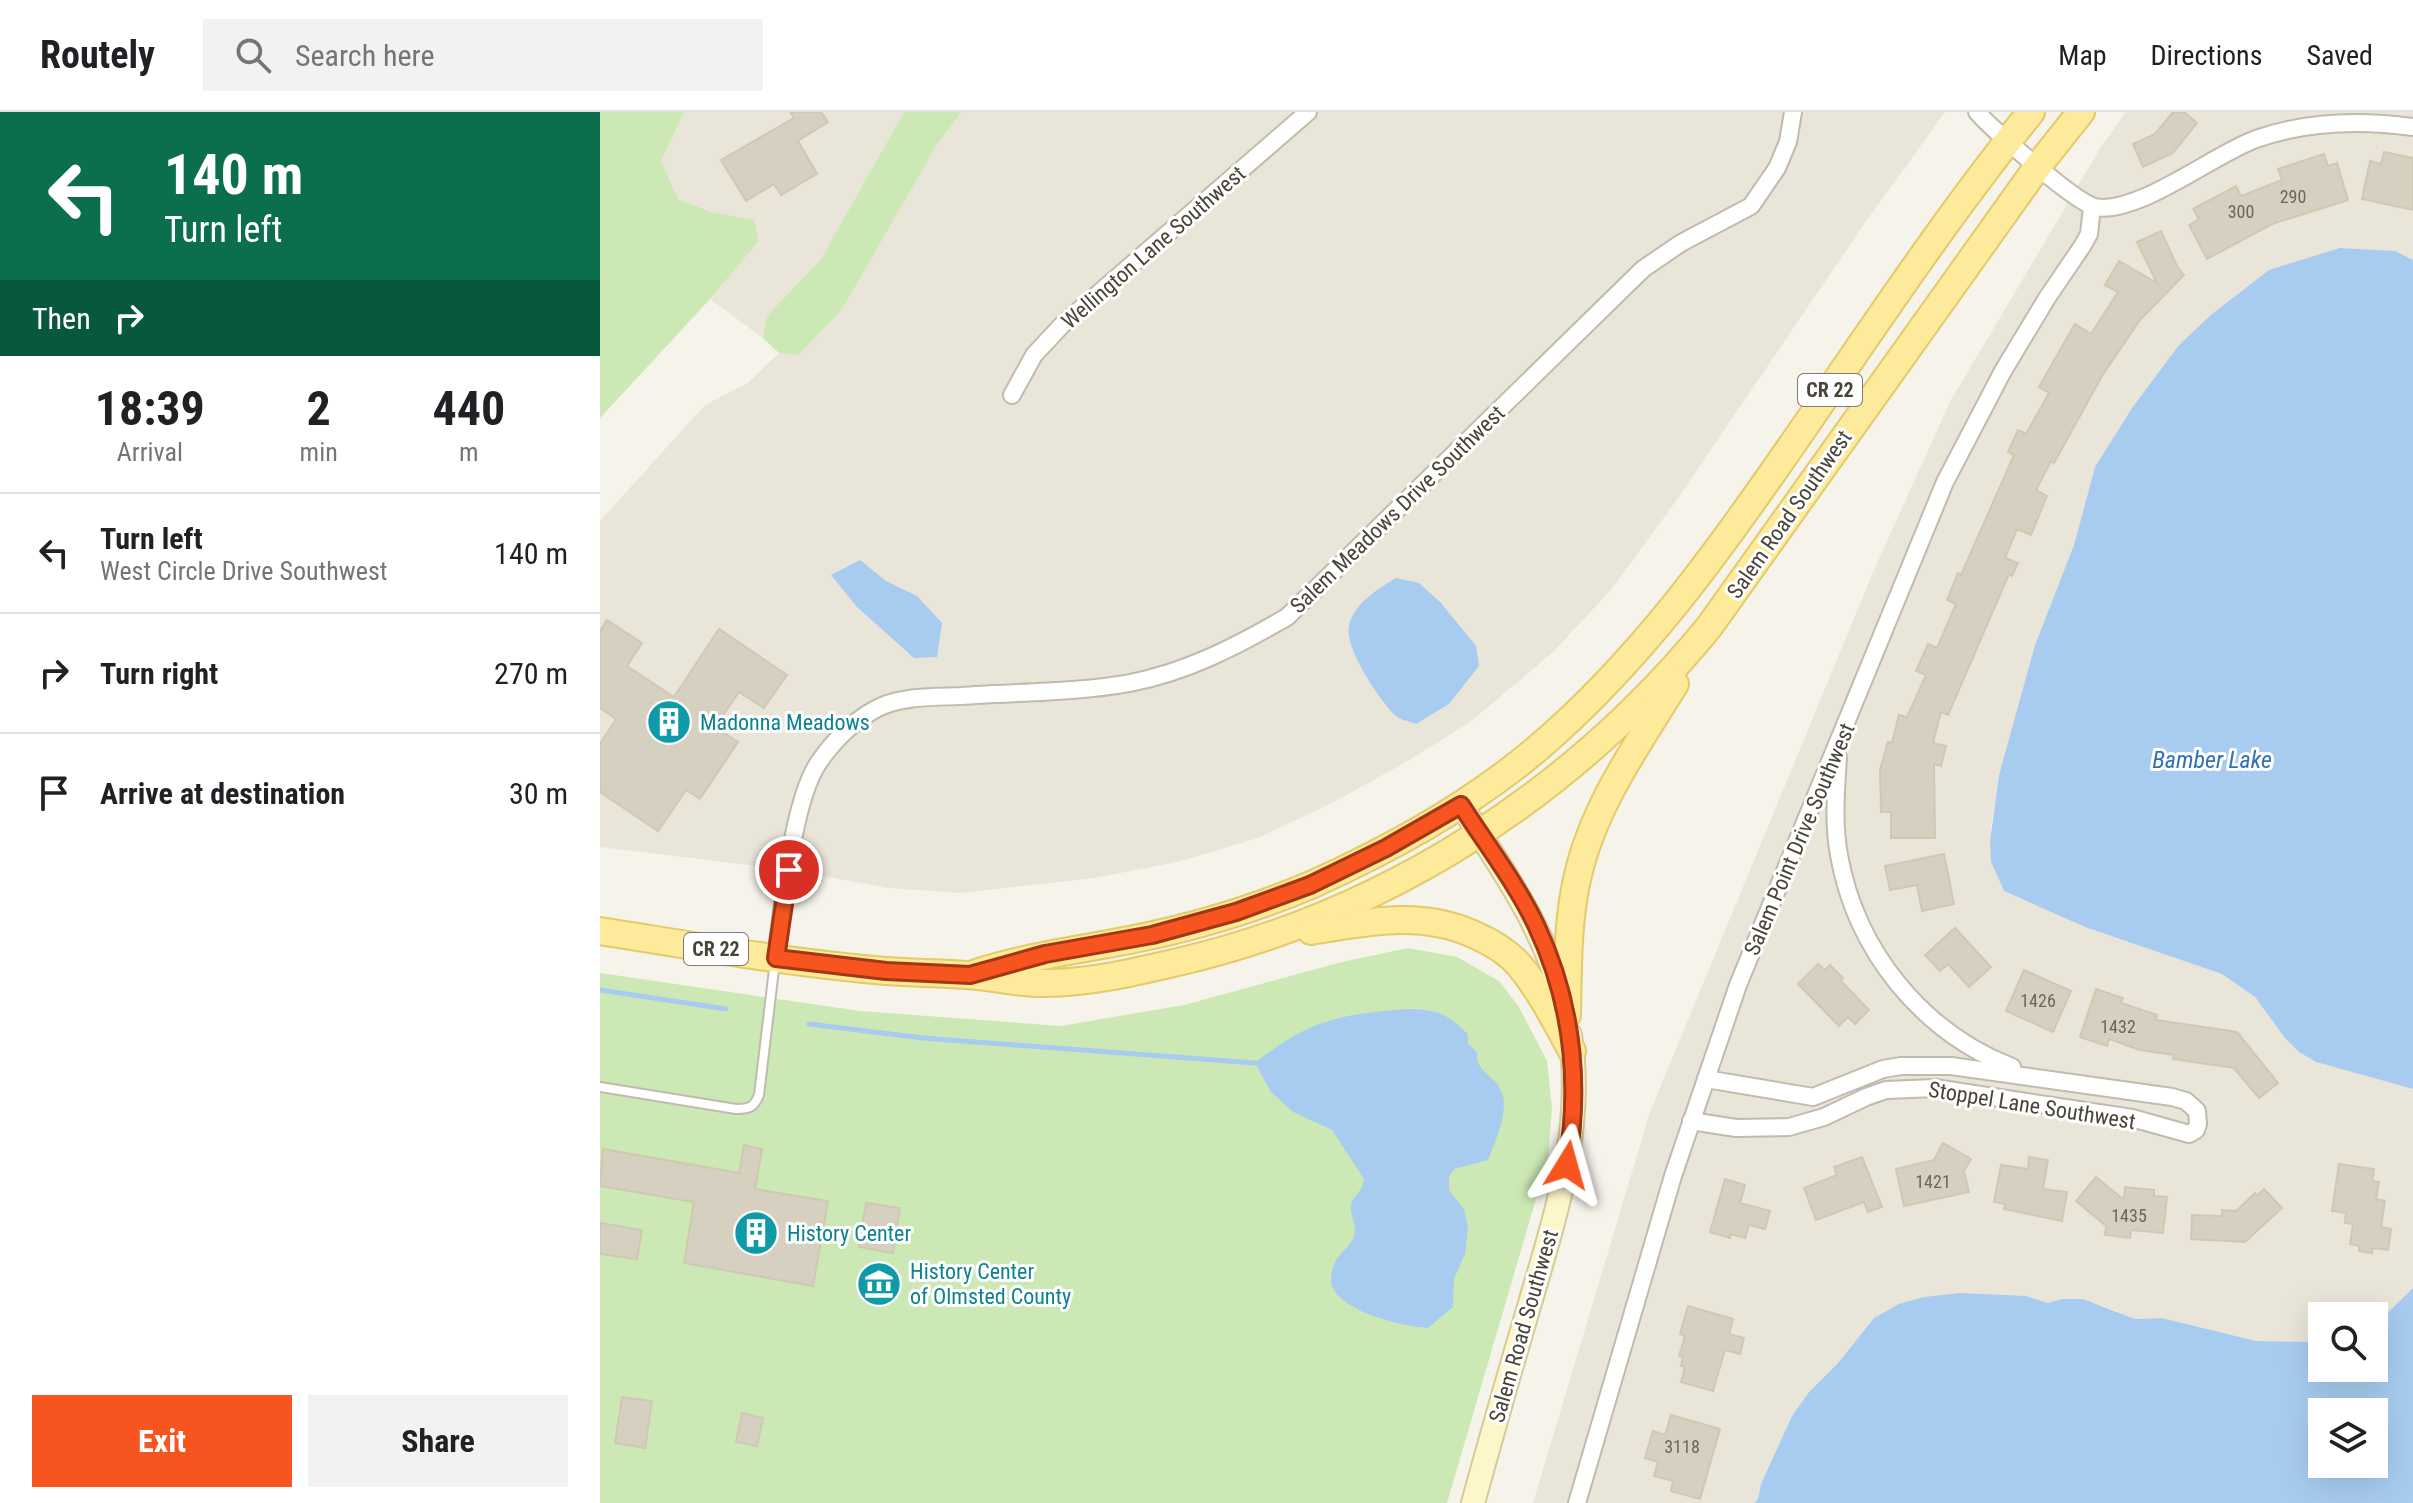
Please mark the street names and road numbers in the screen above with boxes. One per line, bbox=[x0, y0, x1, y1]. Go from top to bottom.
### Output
street label: Wellington Lane Southwest bbox=[1057, 161, 1250, 334]
road number: CR 22 bbox=[1798, 374, 1862, 406]
street label: Salem Meadows Drive Southwest bbox=[1285, 400, 1510, 618]
street label: Salem Road Southwest bbox=[1722, 425, 1857, 603]
street label: Salem Point Drive Southwest bbox=[1739, 719, 1860, 959]
road number: CR 22 bbox=[684, 933, 748, 965]
street label: Stoppel Lane Southwest bbox=[1927, 1077, 2137, 1134]
street label: Salem Road Southwest bbox=[1484, 1227, 1563, 1425]

